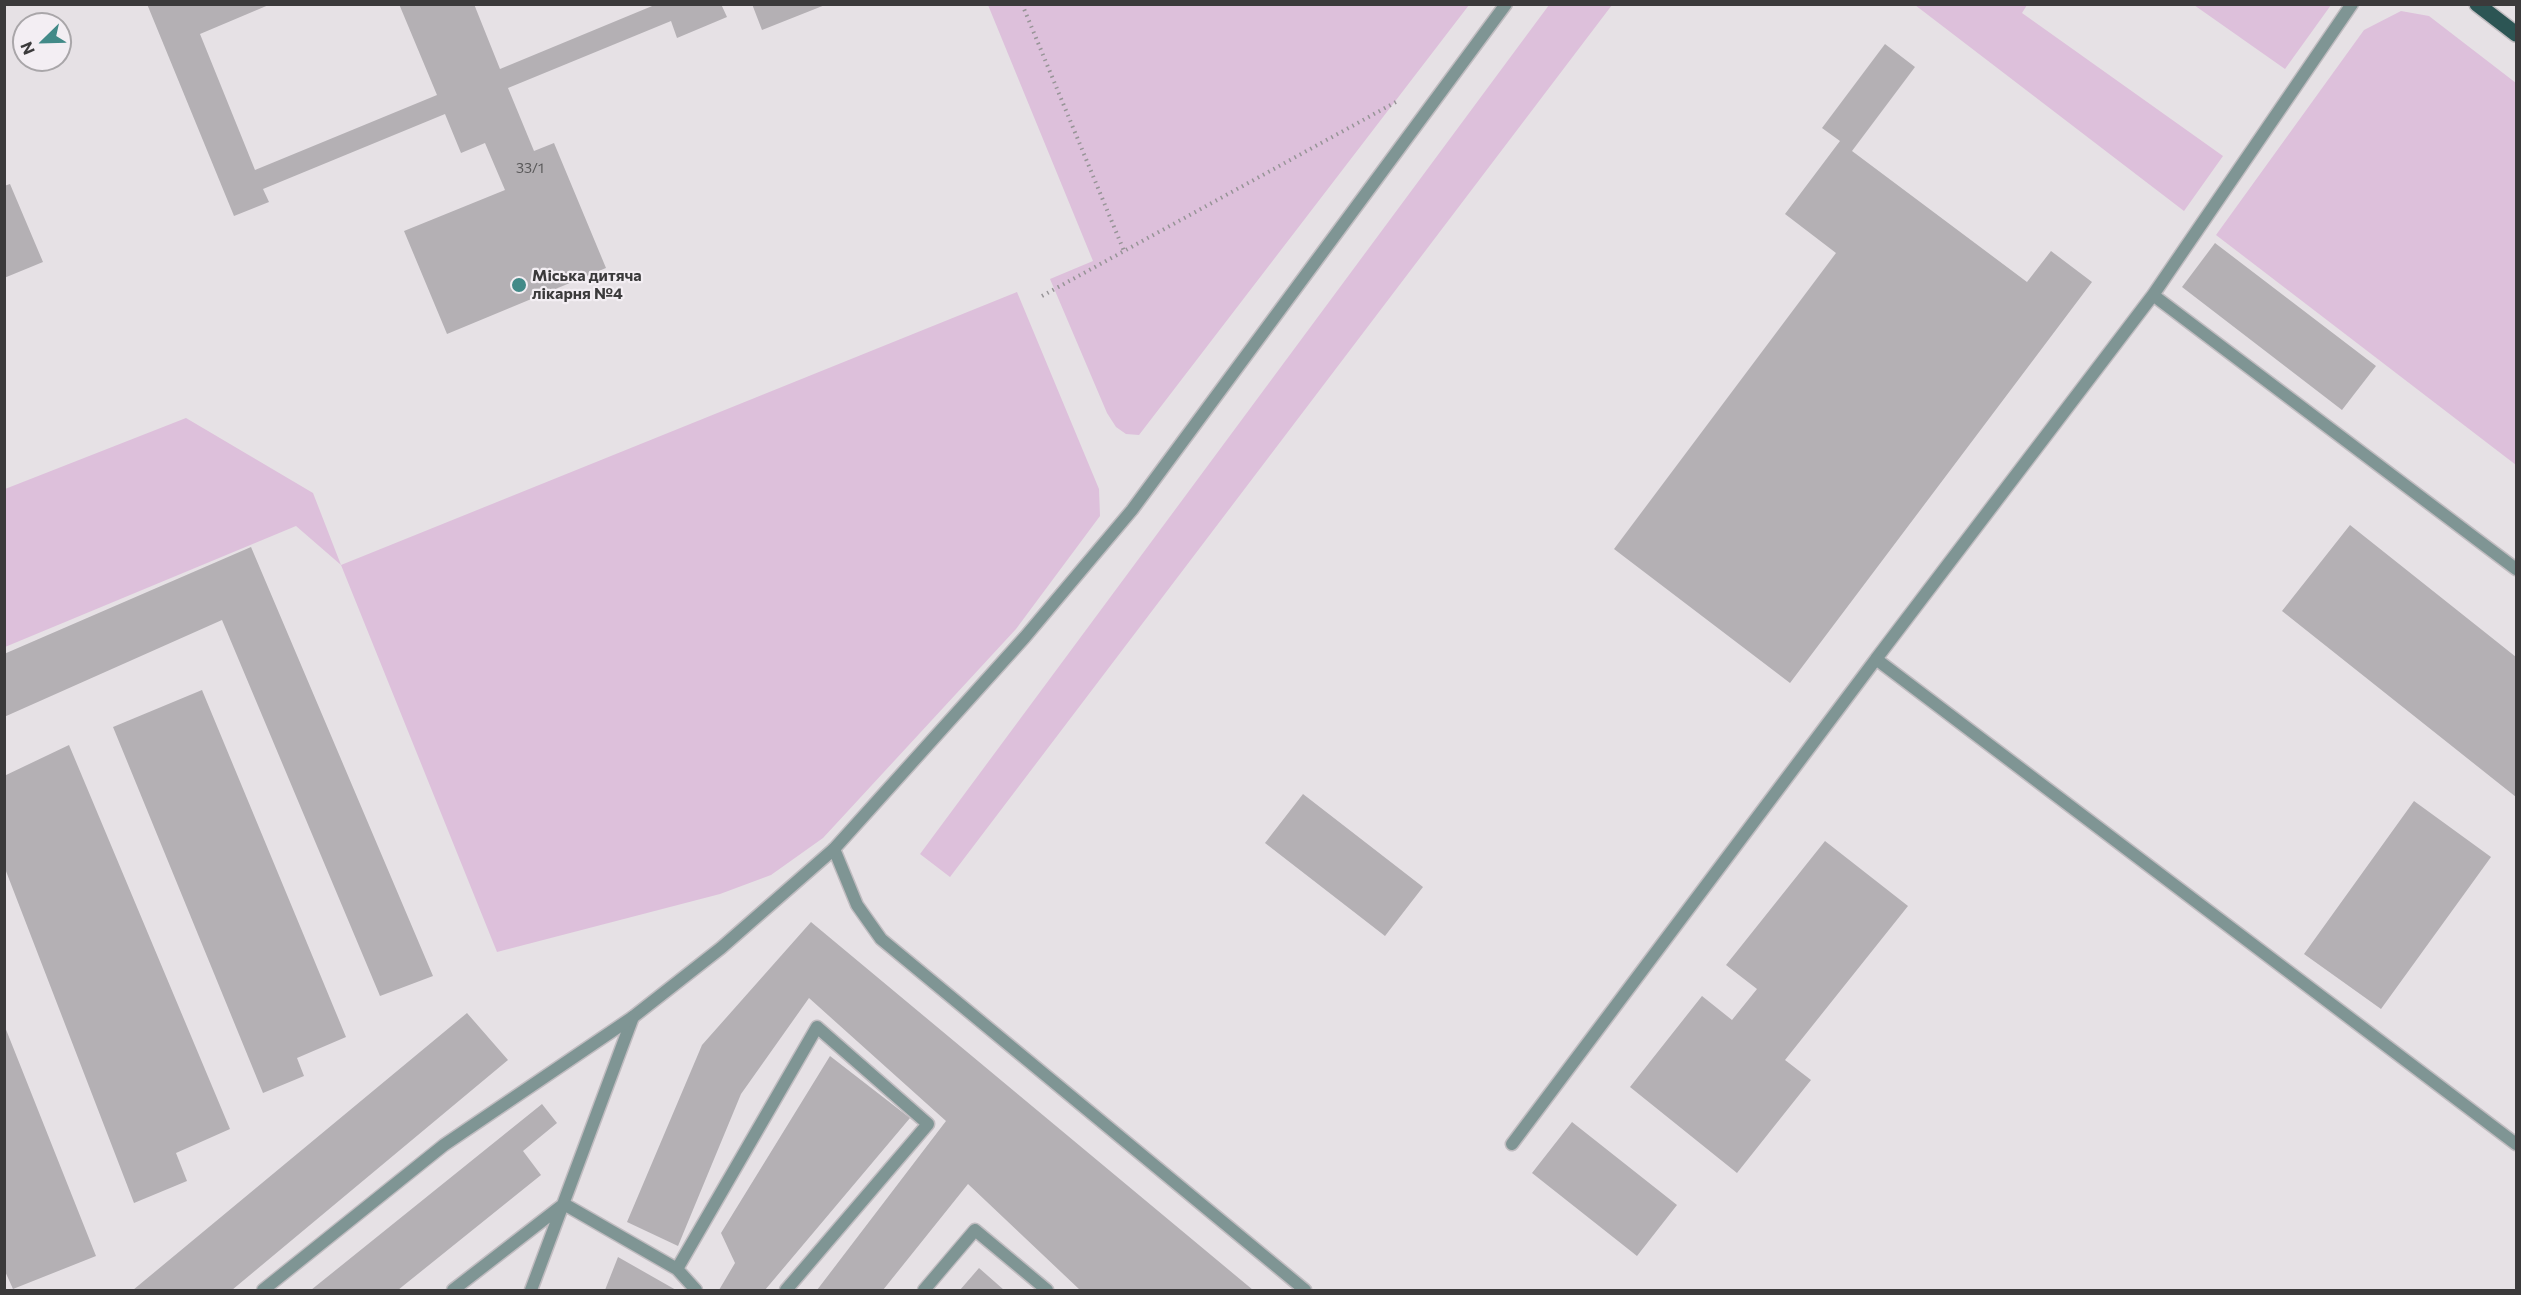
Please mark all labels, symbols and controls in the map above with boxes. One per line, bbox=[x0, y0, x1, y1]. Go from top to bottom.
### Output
north arrow bbox=[12, 12, 72, 72]
text: N bbox=[16, 39, 38, 58]
house number: 33/1 bbox=[516, 160, 544, 176]
place label: Міська дитяча лікарня №4 bbox=[532, 266, 642, 304]
marker: Міська дитяча лікарня №4 bbox=[510, 276, 528, 294]

